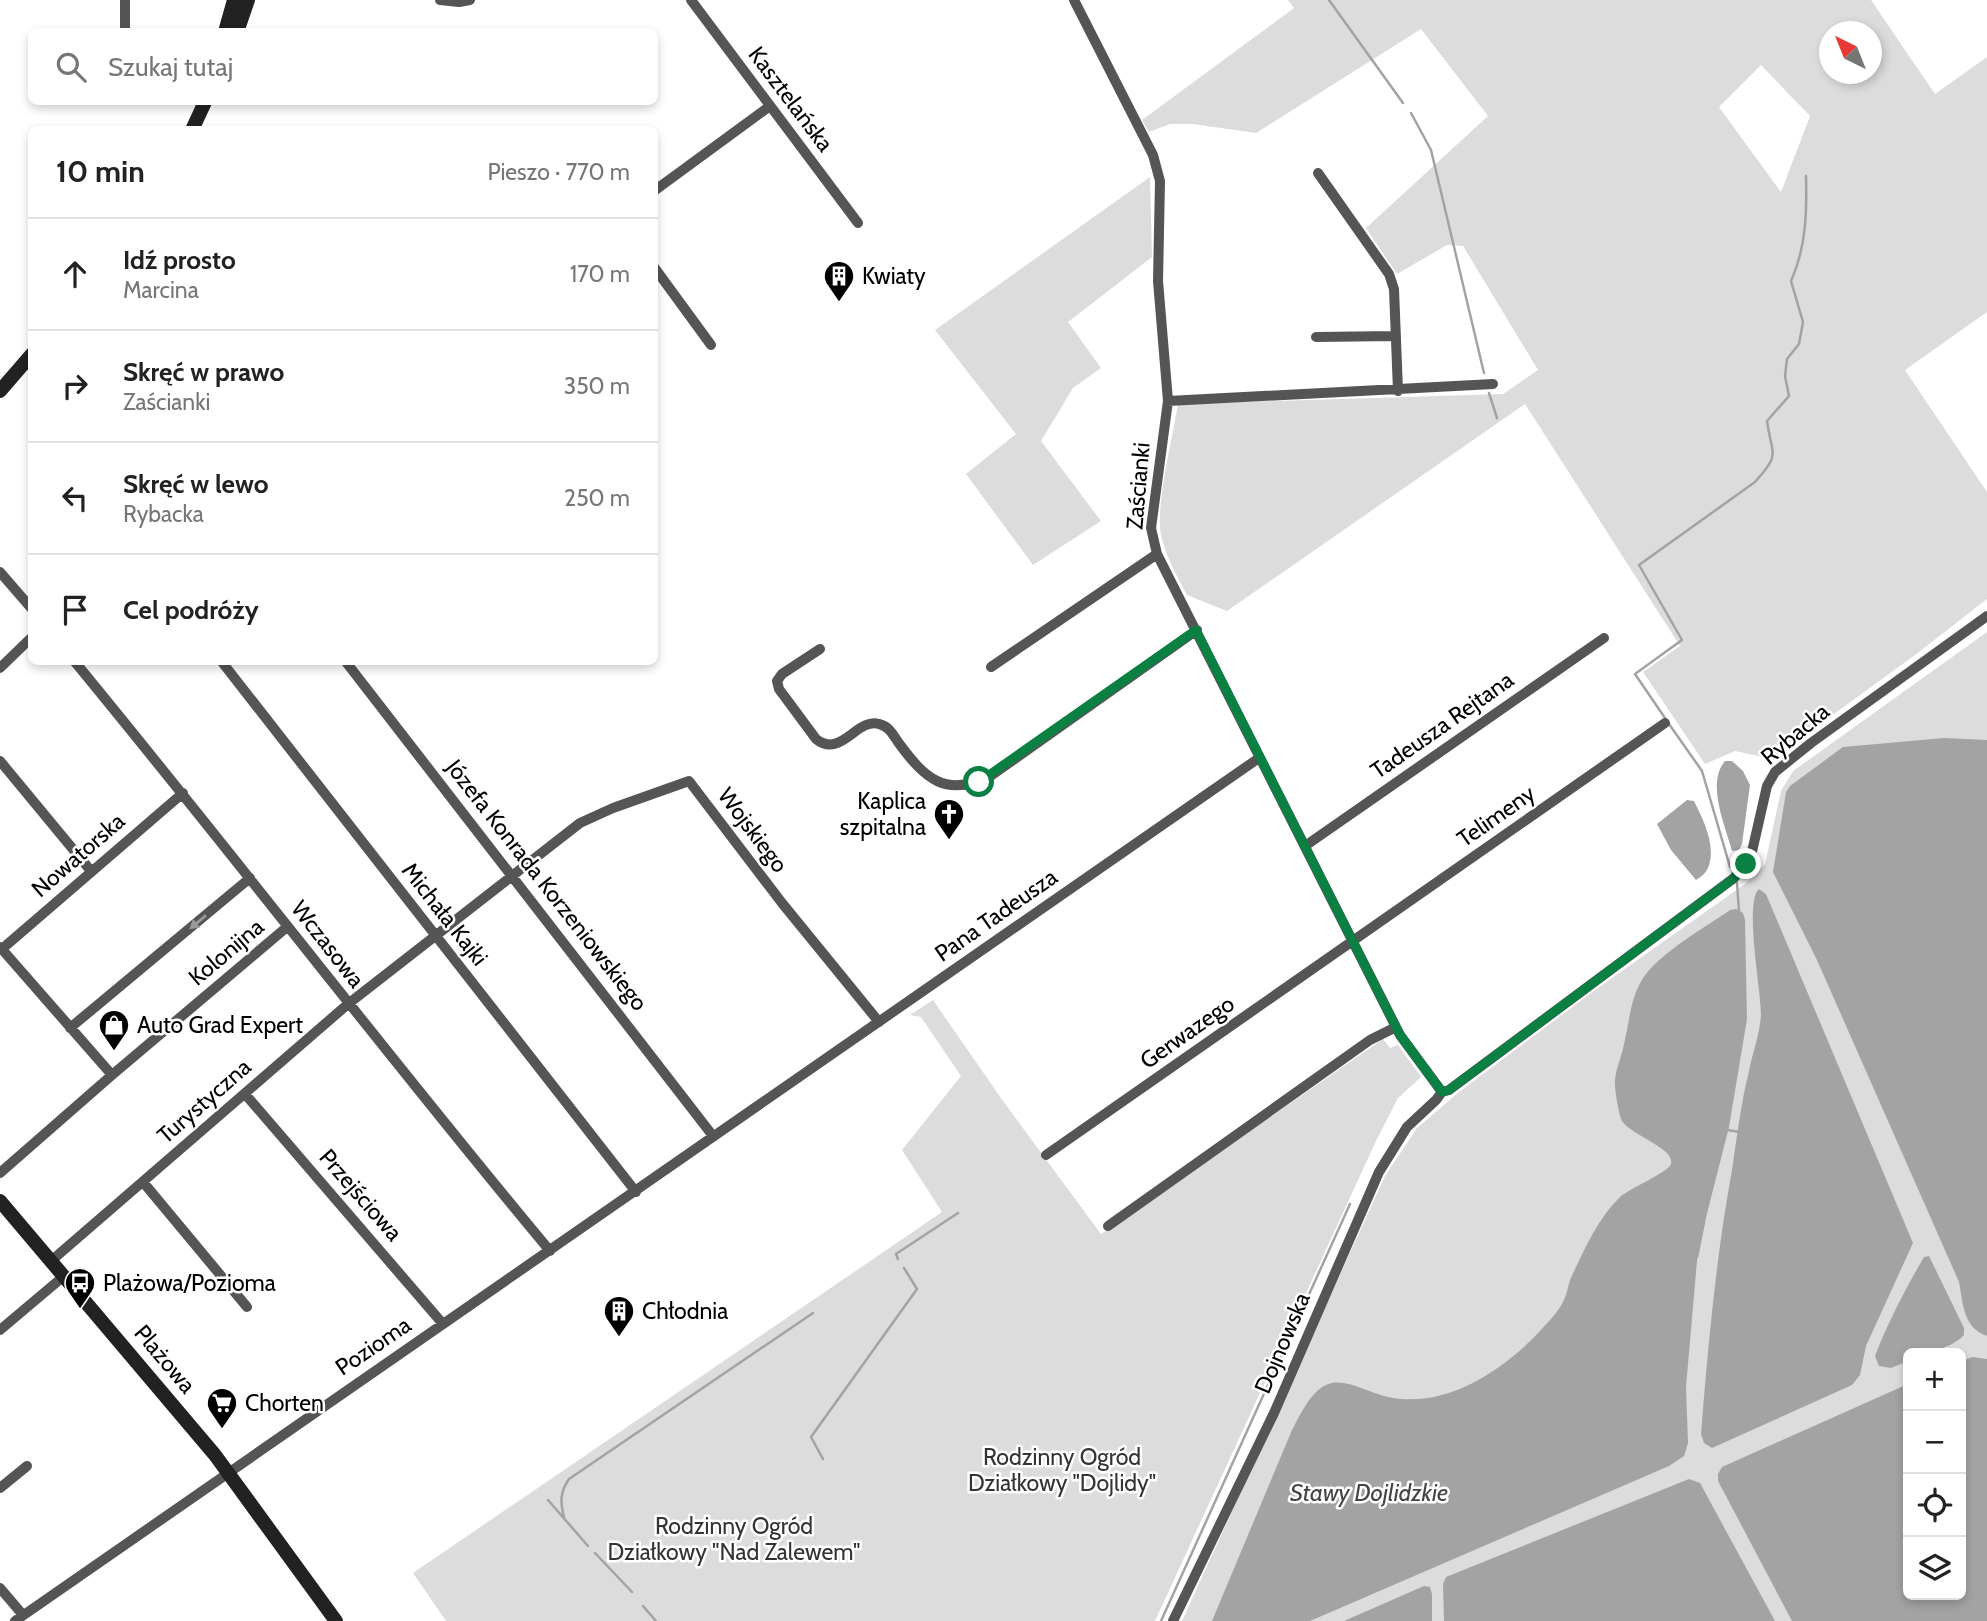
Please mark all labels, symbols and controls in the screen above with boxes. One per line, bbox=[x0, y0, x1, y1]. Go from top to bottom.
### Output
north arrow bbox=[1819, 21, 1882, 84]
search box bbox=[28, 28, 658, 105]
street label: Kasztelańska bbox=[743, 41, 839, 157]
icon: search bbox=[52, 48, 90, 86]
text: Szukaj tutaj bbox=[108, 51, 233, 83]
text: 10 min bbox=[56, 153, 145, 190]
text: Pieszo · 770 m bbox=[487, 158, 630, 186]
text: Idź prosto bbox=[123, 244, 236, 276]
icon: ahead bbox=[56, 255, 94, 293]
building icon: Kwiaty bbox=[822, 259, 856, 303]
text: 170 m bbox=[570, 260, 630, 288]
place label: Kwiaty bbox=[862, 262, 926, 290]
text: Marcina bbox=[123, 276, 199, 304]
text: Skręć w prawo bbox=[123, 356, 284, 388]
icon: right bbox=[56, 367, 94, 405]
text: 350 m bbox=[564, 372, 630, 400]
text: Zaścianki bbox=[123, 388, 210, 416]
street label: Zaścianki bbox=[1120, 441, 1156, 531]
text: Skręć w lewo bbox=[123, 468, 269, 500]
icon: left bbox=[56, 479, 94, 517]
text: 250 m bbox=[564, 484, 630, 512]
text: Rybacka bbox=[123, 500, 204, 528]
icon: arrive bbox=[56, 591, 94, 629]
text: Cel podróży bbox=[123, 594, 259, 626]
street label: Tadeusza Rejtana bbox=[1365, 665, 1519, 785]
street label: Rybacka bbox=[1755, 697, 1835, 771]
street label: Józefa Konrada Korzeniowskiego bbox=[440, 753, 654, 1016]
route start bbox=[963, 766, 994, 797]
street label: Telimeny bbox=[1452, 779, 1541, 853]
street label: Wojskiego bbox=[712, 782, 794, 878]
place label: Kaplica szpitalna bbox=[840, 787, 926, 841]
church icon: Kaplica szpitalna bbox=[932, 797, 966, 841]
street label: Nowatorska bbox=[26, 807, 130, 903]
route end bbox=[1730, 848, 1761, 879]
street label: Michała Kajki bbox=[396, 857, 494, 971]
street label: Pana Tadeusza bbox=[929, 863, 1063, 967]
street label: Wczasowa bbox=[285, 895, 371, 993]
street label: Kolonijna bbox=[183, 913, 269, 991]
one-way arrow bbox=[189, 914, 207, 930]
street label: Gerwazego bbox=[1135, 989, 1239, 1075]
shop icon: Auto Grad Expert bbox=[97, 1008, 131, 1052]
place label: Auto Grad Expert bbox=[137, 1011, 303, 1039]
street label: Turystyczna bbox=[151, 1053, 257, 1149]
street label: Przejściowa bbox=[314, 1143, 408, 1247]
bus stop icon: Plażowa/Pozioma bbox=[63, 1266, 97, 1310]
place label: Plażowa/Pozioma bbox=[103, 1269, 276, 1297]
street label: Dojnowska bbox=[1248, 1288, 1316, 1398]
building icon: Chłodnia bbox=[602, 1294, 636, 1338]
place label: Chłodnia bbox=[642, 1297, 728, 1325]
street label: Pozioma bbox=[330, 1311, 416, 1381]
street label: Plażowa bbox=[128, 1319, 202, 1399]
map controls bbox=[1903, 1348, 1966, 1600]
button: + bbox=[1903, 1348, 1966, 1411]
supermarket icon: Chorten bbox=[205, 1386, 239, 1430]
place label: Chorten bbox=[245, 1389, 324, 1417]
button: − bbox=[1903, 1411, 1966, 1474]
park label: Rodzinny Ogród Działkowy "Dojlidy" bbox=[968, 1443, 1156, 1497]
button: locate bbox=[1903, 1474, 1966, 1537]
water label: Stawy Dojlidzkie bbox=[1290, 1478, 1448, 1507]
park label: Rodzinny Ogród Działkowy "Nad Zalewem" bbox=[608, 1512, 860, 1566]
button: layers bbox=[1903, 1537, 1966, 1600]

